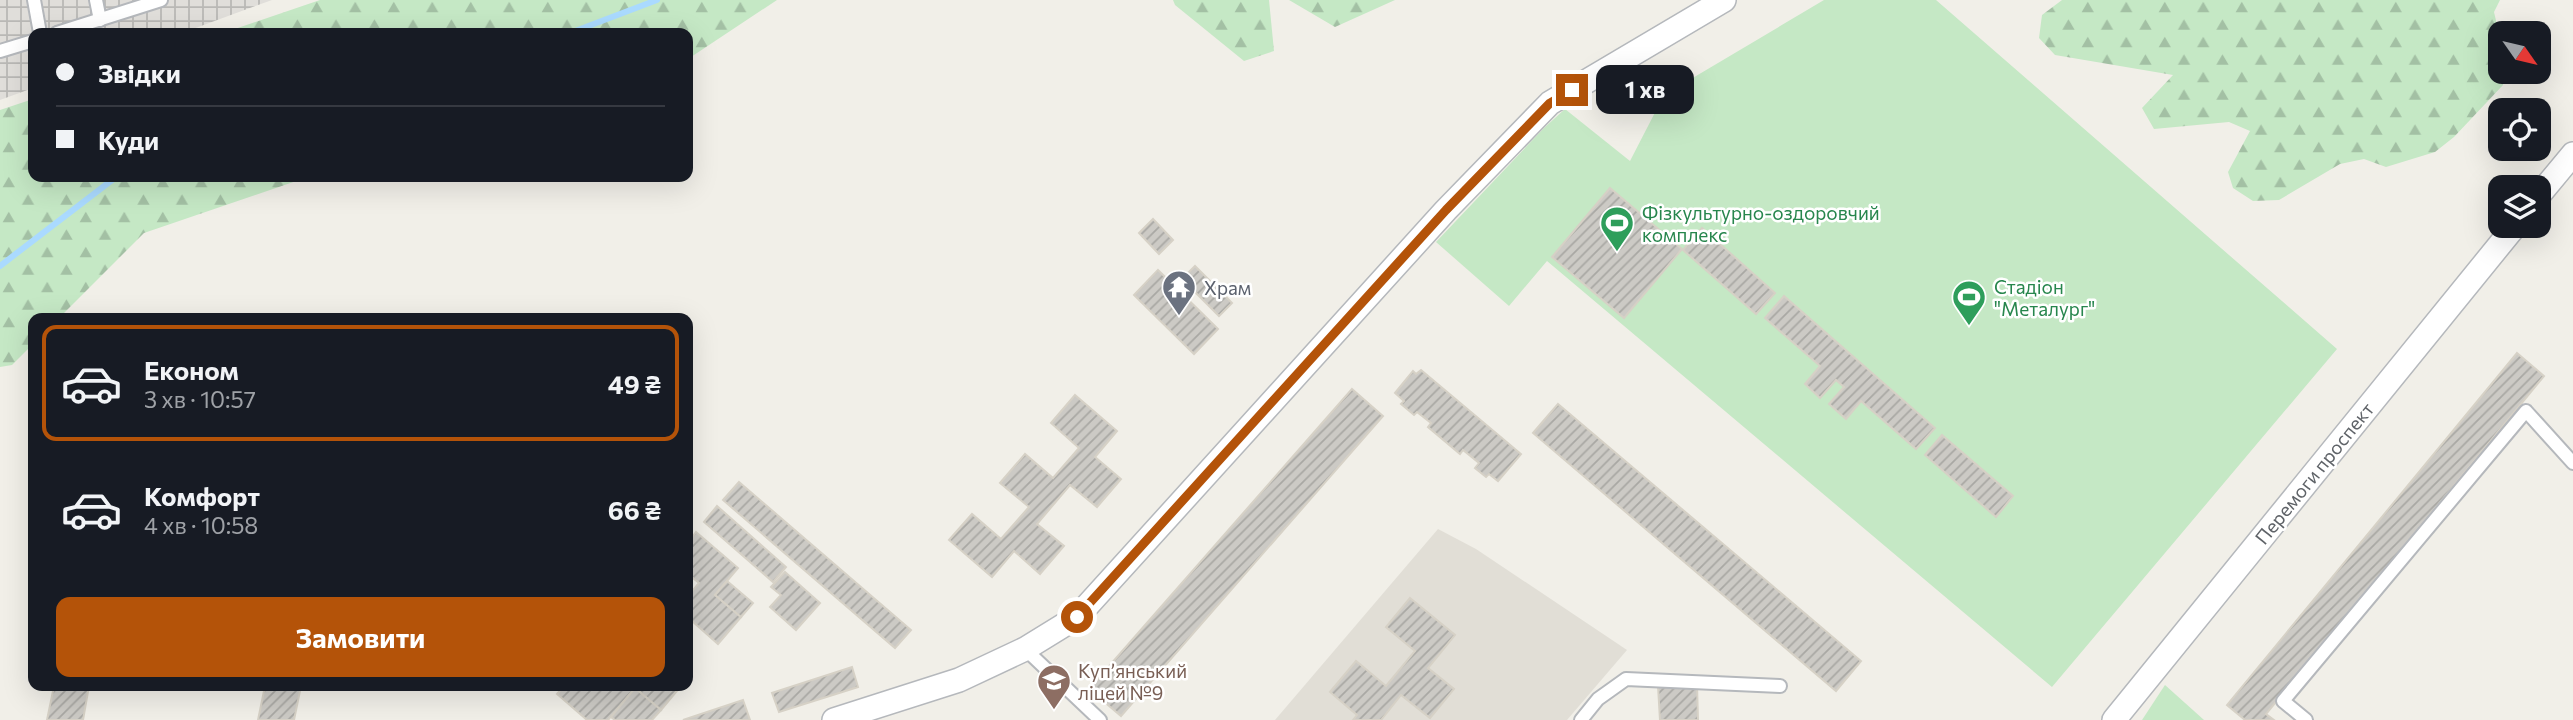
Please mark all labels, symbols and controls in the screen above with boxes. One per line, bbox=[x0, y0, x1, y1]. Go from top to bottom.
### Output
north arrow bbox=[2488, 21, 2552, 84]
map controls bbox=[2488, 21, 2551, 238]
text: Звідки bbox=[98, 57, 181, 88]
callout: 1 хв bbox=[1596, 66, 1694, 114]
route end bbox=[1556, 74, 1588, 106]
text: 1 хв bbox=[1625, 75, 1665, 103]
button: locate bbox=[2488, 98, 2551, 161]
text: Куди bbox=[98, 124, 159, 155]
button: layers bbox=[2488, 175, 2551, 238]
place label: Фізкультурно-оздоровчий комплекс bbox=[1642, 201, 1880, 246]
sports icon: Фізкультурно-оздоровчий комплекс bbox=[1598, 204, 1636, 253]
temple icon: Храм bbox=[1160, 268, 1198, 317]
place label: Стадіон "Металург" bbox=[1994, 275, 2095, 320]
place label: Храм bbox=[1204, 276, 1251, 299]
sports icon: Стадіон "Металург" bbox=[1950, 278, 1988, 327]
icon: car bbox=[60, 352, 123, 415]
text: Економ bbox=[144, 354, 239, 385]
text: 49 ₴ bbox=[608, 368, 661, 399]
text: 3 хв · 10:57 bbox=[144, 385, 256, 413]
street label: Перемоги проспект bbox=[2250, 397, 2378, 548]
icon: car bbox=[60, 478, 123, 541]
text: Комфорт bbox=[144, 480, 260, 511]
text: 66 ₴ bbox=[608, 494, 661, 525]
text: 4 хв · 10:58 bbox=[144, 511, 258, 539]
button: Замовити bbox=[56, 597, 665, 677]
route start bbox=[1061, 601, 1093, 633]
place label: Куп’янський ліцей №9 bbox=[1078, 659, 1187, 704]
school or university icon: Куп’янський ліцей №9 bbox=[1035, 662, 1073, 711]

